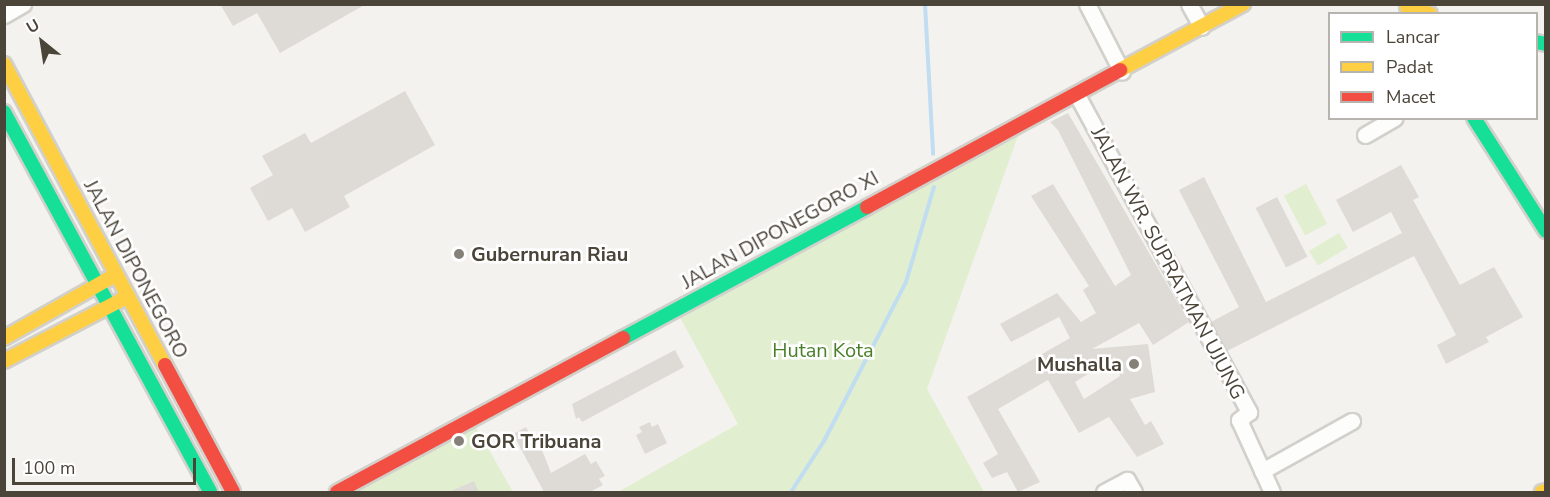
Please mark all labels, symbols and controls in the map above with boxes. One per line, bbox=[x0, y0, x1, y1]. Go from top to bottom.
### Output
north arrow bbox=[12, 12, 72, 72]
legend bbox=[1328, 12, 1538, 120]
text: U bbox=[22, 14, 44, 39]
text: Lancar bbox=[1386, 25, 1440, 49]
text: Padat bbox=[1386, 55, 1433, 79]
text: Macet bbox=[1386, 85, 1435, 109]
street label: JALAN WR. SUPRATMAN UJUNG bbox=[1086, 123, 1250, 403]
street label: JALAN DIPONEGORO XI bbox=[677, 166, 883, 294]
street label: JALAN DIPONEGORO bbox=[79, 176, 193, 362]
place label: Gubernuran Riau bbox=[471, 242, 628, 266]
marker: Gubernuran Riau bbox=[452, 247, 466, 261]
park label: Hutan Kota bbox=[772, 338, 874, 362]
place label: Mushalla bbox=[1037, 352, 1122, 376]
marker: Mushalla bbox=[1127, 357, 1141, 371]
place label: GOR Tribuana bbox=[471, 429, 601, 453]
marker: GOR Tribuana bbox=[452, 434, 466, 448]
scale bar bbox=[15, 446, 200, 484]
text: 100 m bbox=[23, 456, 75, 480]

